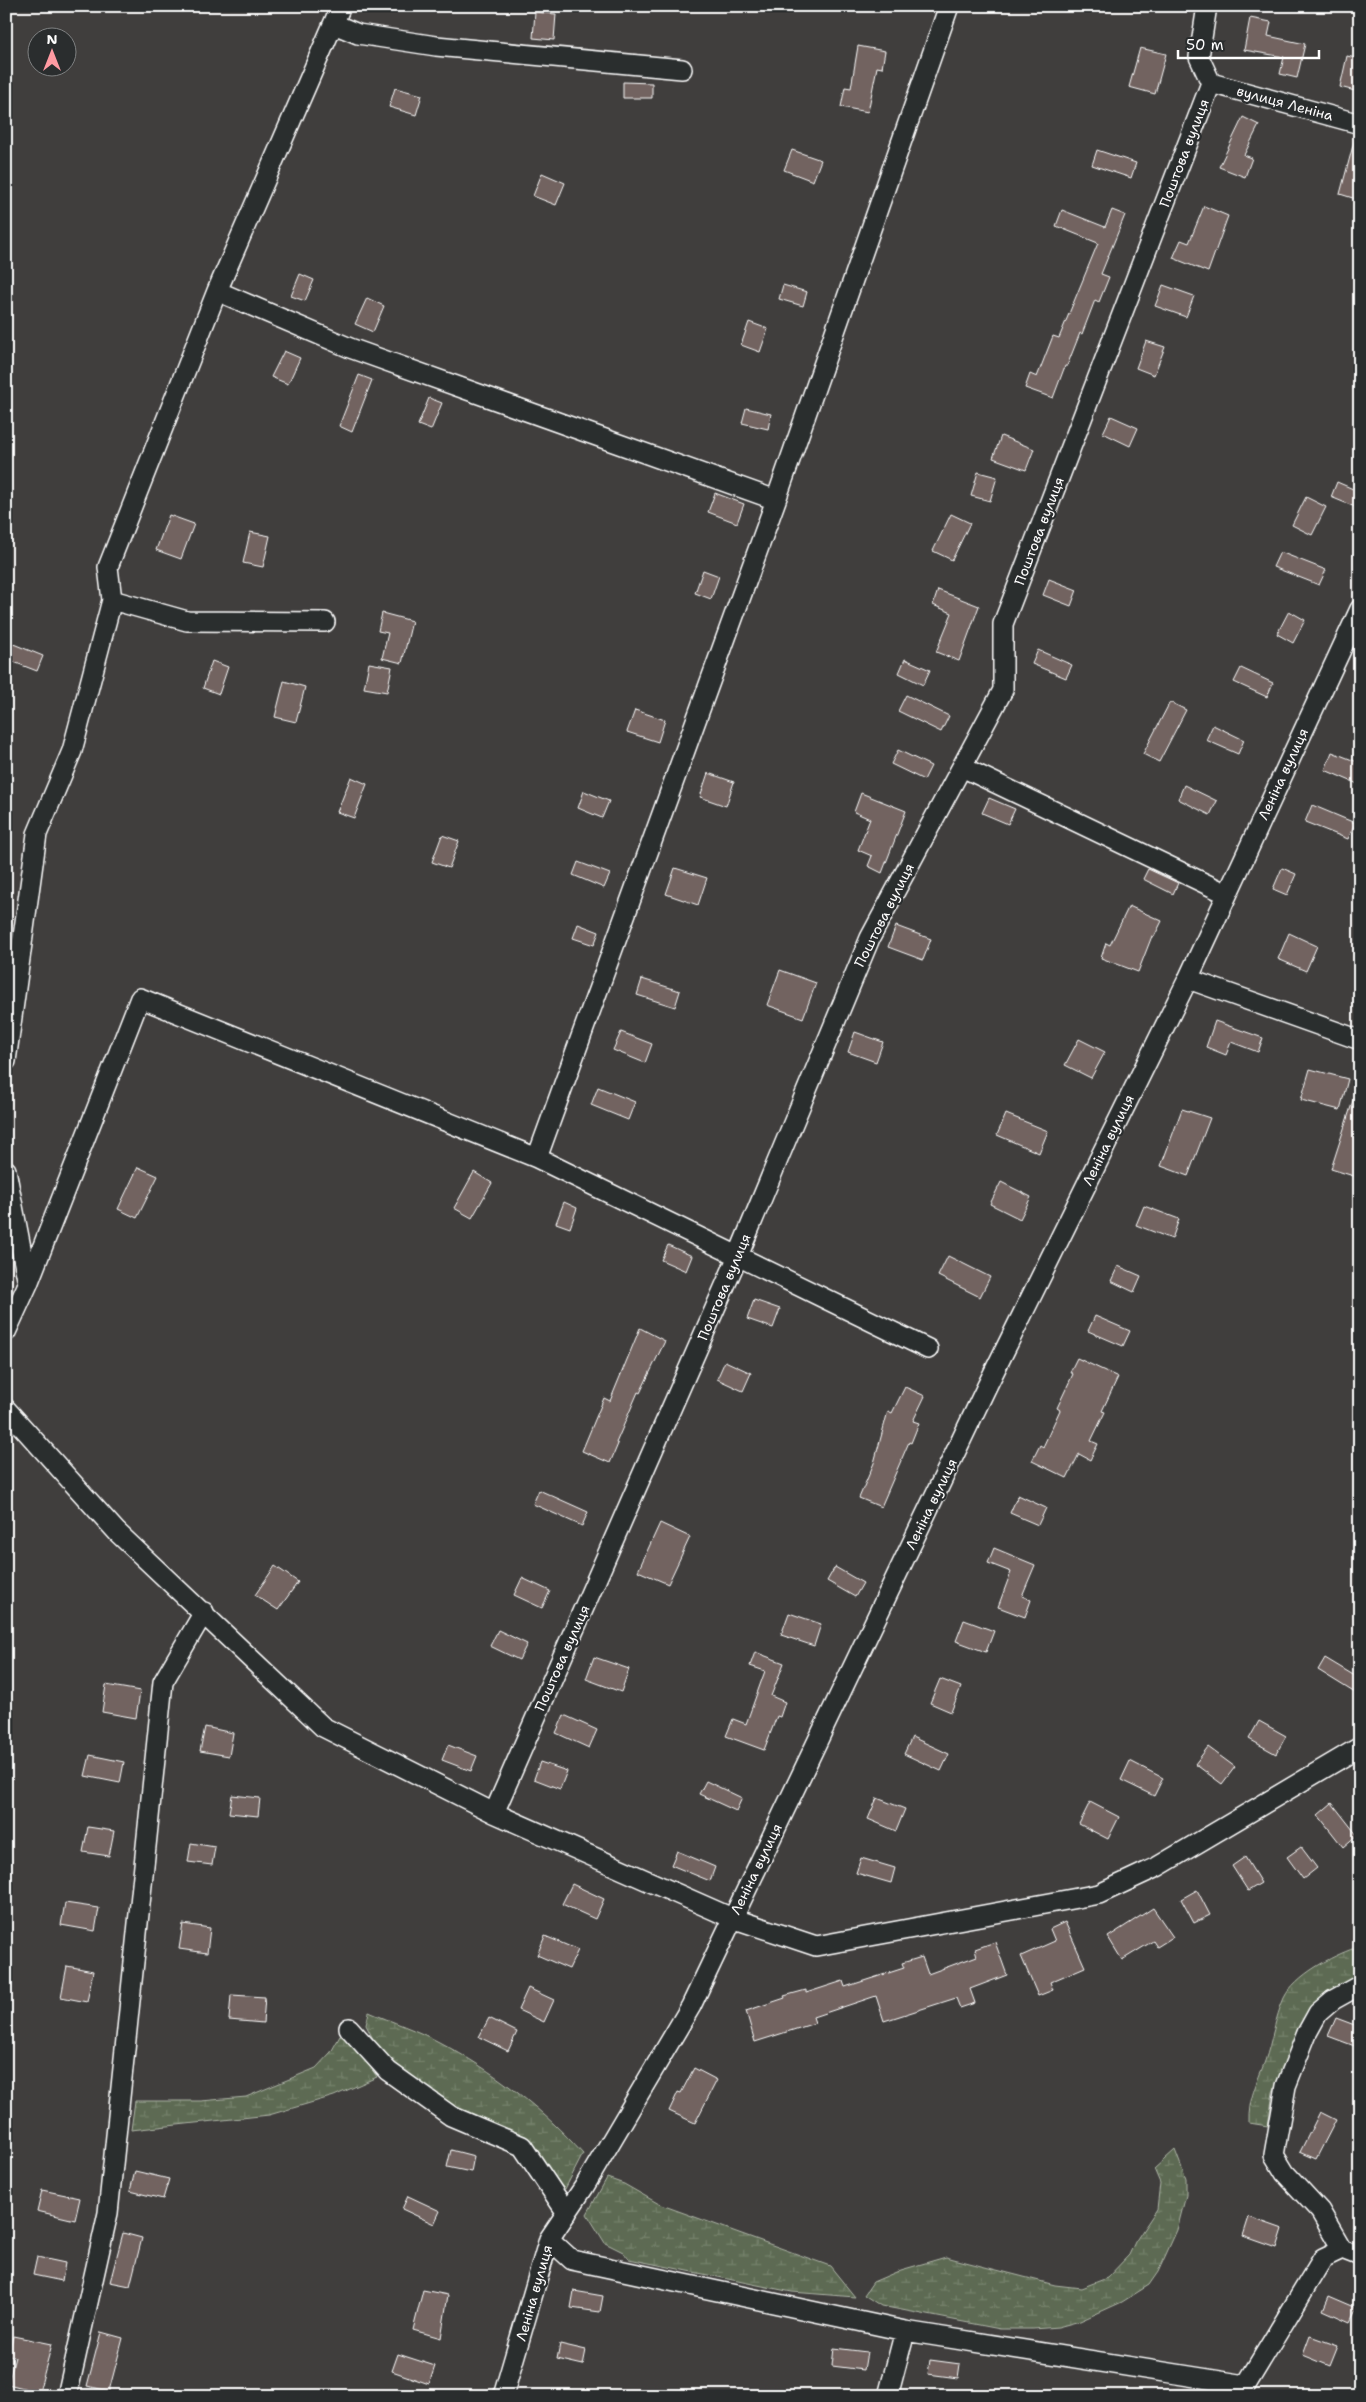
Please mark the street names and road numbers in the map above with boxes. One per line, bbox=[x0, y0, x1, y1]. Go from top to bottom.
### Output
street label: вулиця Леніна bbox=[1235, 81, 1336, 125]
street label: Поштова вулиця bbox=[1155, 96, 1213, 210]
street label: Поштова вулиця bbox=[1010, 474, 1068, 588]
street label: Леніна вулиця bbox=[1254, 725, 1312, 823]
street label: Поштова вулиця bbox=[850, 860, 918, 970]
street label: Леніна вулиця bbox=[1078, 1091, 1138, 1189]
street label: Поштова вулиця bbox=[693, 1231, 755, 1343]
street label: Леніна вулиця bbox=[901, 1455, 961, 1553]
street label: Поштова вулиця bbox=[531, 1602, 593, 1714]
street label: Леніна вулиця bbox=[726, 1820, 786, 1918]
street label: Леніна вулиця bbox=[512, 2243, 556, 2343]

